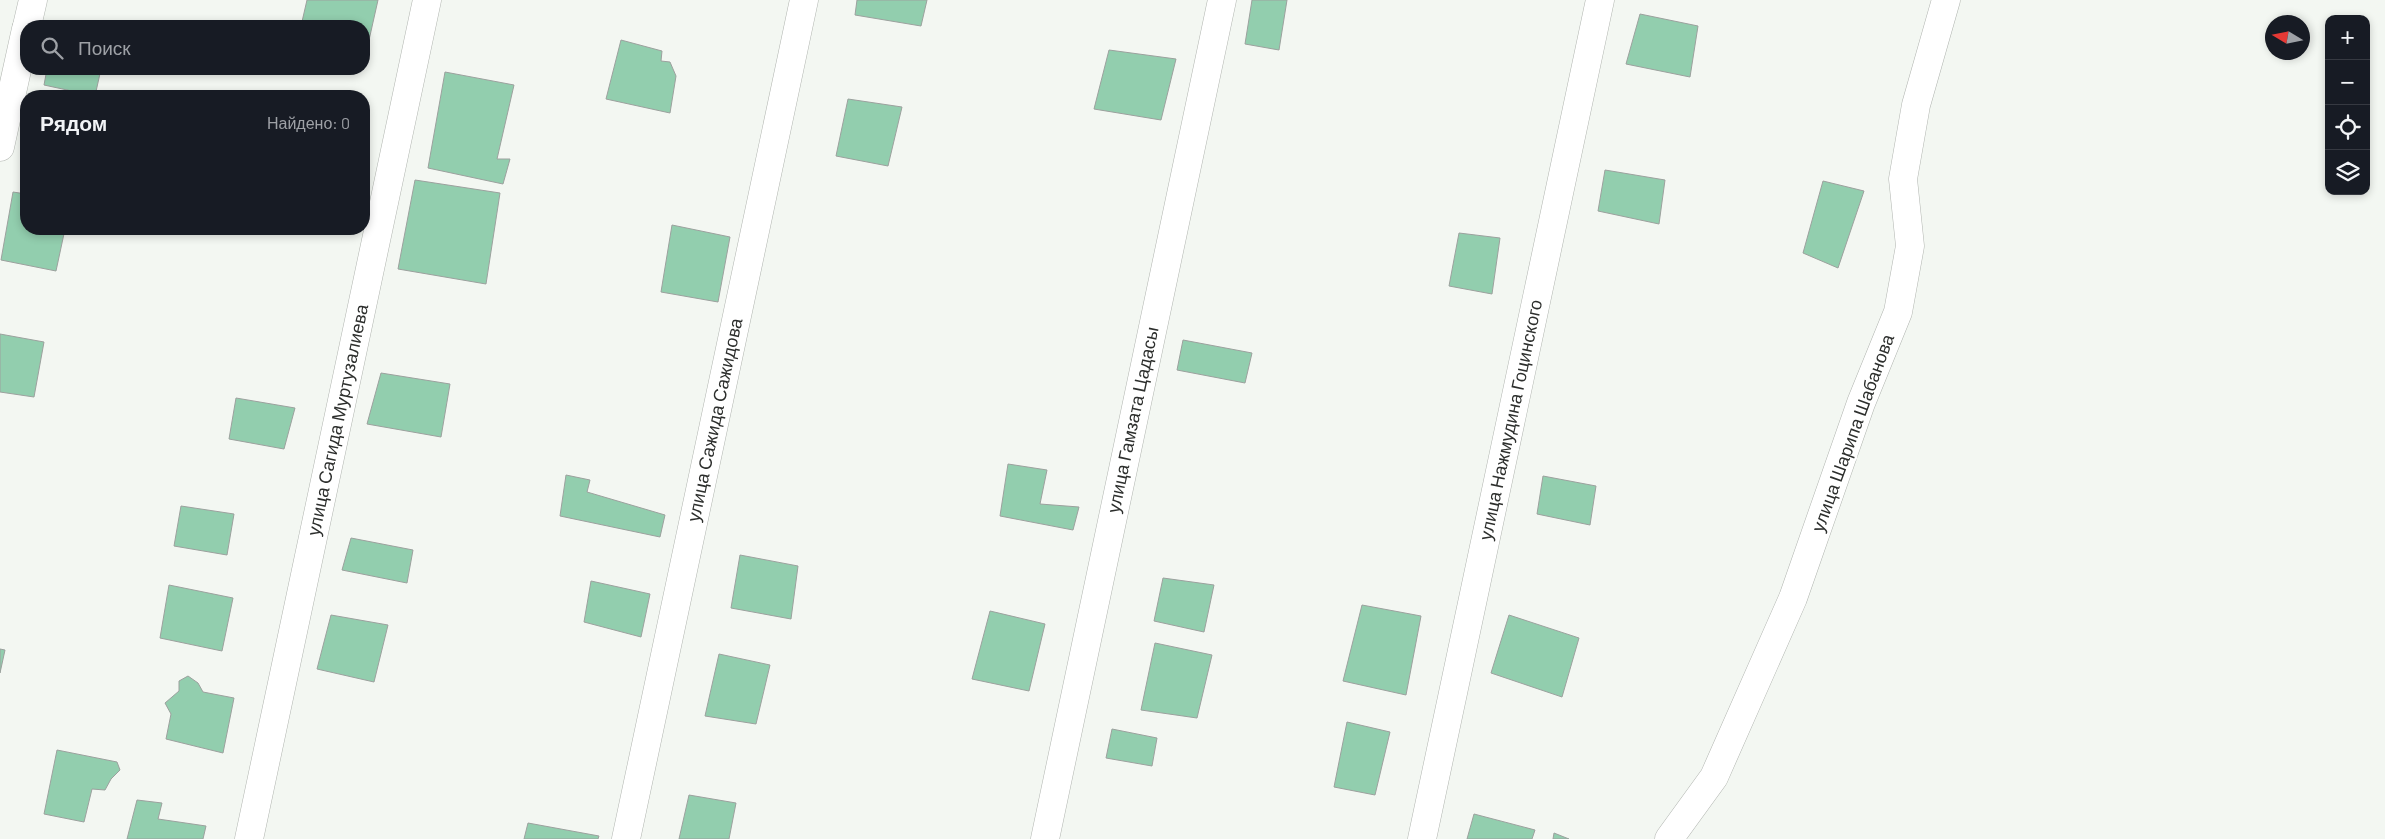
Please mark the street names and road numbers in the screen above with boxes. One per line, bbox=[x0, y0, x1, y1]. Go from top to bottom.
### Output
street label: улица Нажмудина Гоцинского bbox=[1474, 298, 1546, 542]
street label: улица Сагида Муртузалиева bbox=[302, 301, 373, 538]
street label: улица Сажида Сажидова bbox=[682, 315, 747, 524]
street label: улица Гамзата Цадасы bbox=[1102, 325, 1163, 515]
street label: улица Шарипа Шабанова bbox=[1806, 330, 1898, 535]

